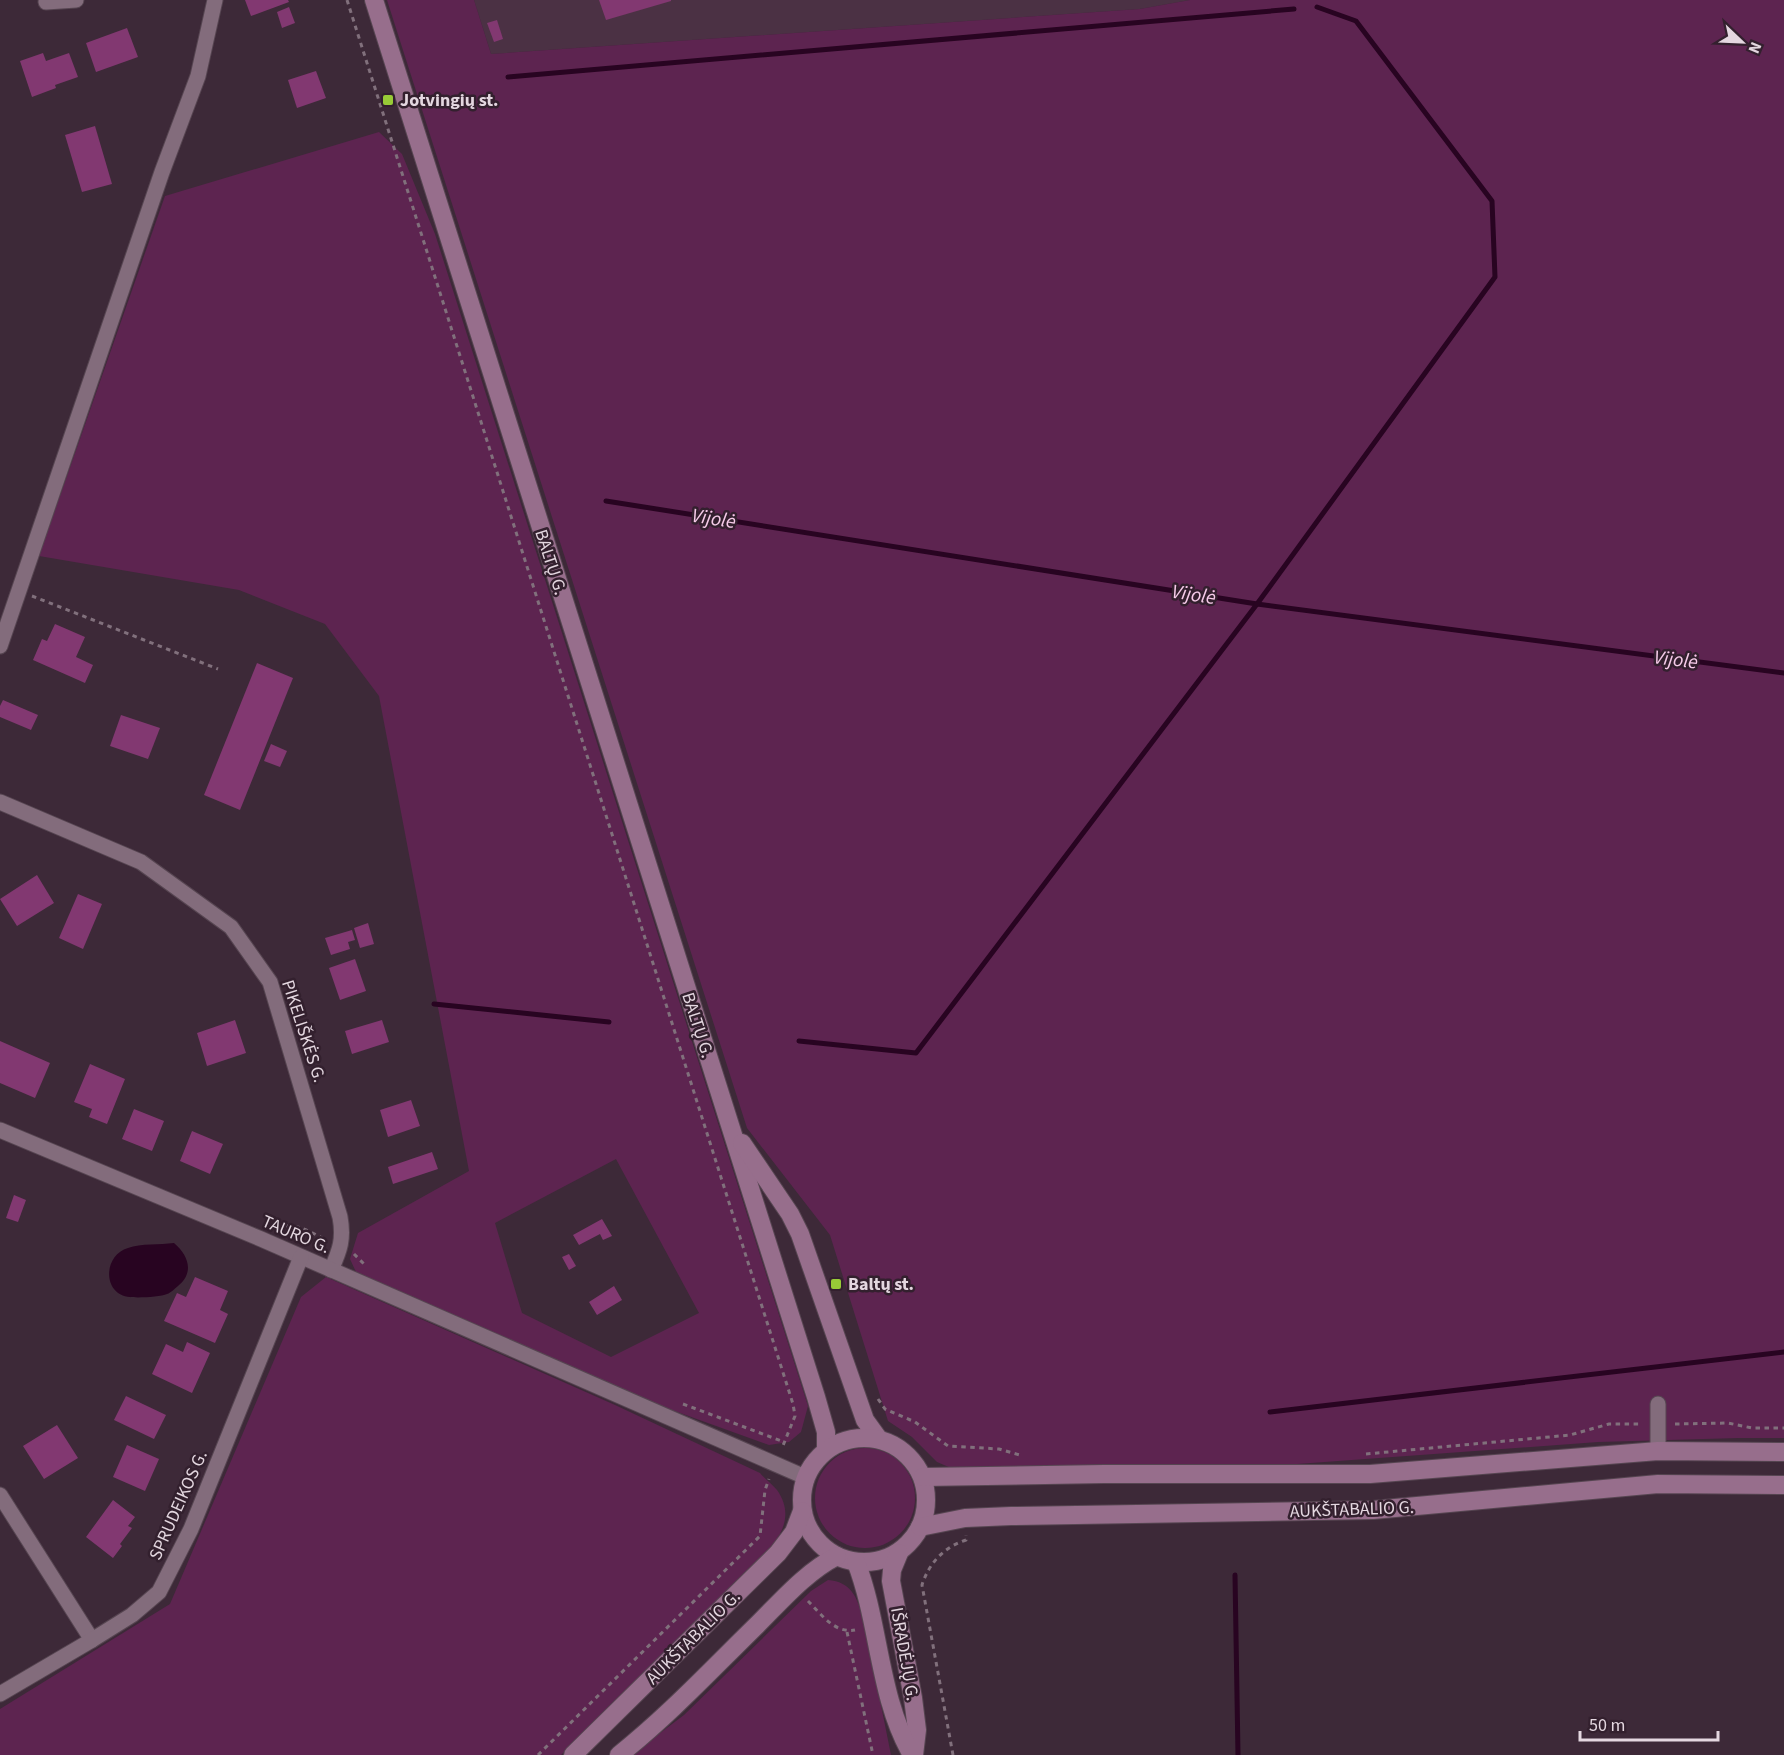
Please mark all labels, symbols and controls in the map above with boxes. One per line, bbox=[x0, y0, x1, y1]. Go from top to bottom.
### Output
north arrow bbox=[1712, 12, 1772, 72]
text: N bbox=[1743, 38, 1767, 57]
place label: Jotvingių st. bbox=[400, 88, 498, 113]
marker: Jotvingių st. bbox=[381, 93, 395, 107]
water label: Vijolė bbox=[690, 502, 738, 536]
street label: BALTŲ G. bbox=[528, 526, 573, 598]
water label: Vijolė bbox=[1170, 578, 1218, 612]
water label: Vijolė bbox=[1652, 643, 1700, 677]
street label: PIKELIŠKĖS G. bbox=[275, 977, 332, 1086]
street label: BALTŲ G. bbox=[675, 989, 720, 1061]
street label: TAURO G. bbox=[258, 1209, 334, 1260]
place label: Baltų st. bbox=[848, 1272, 914, 1297]
marker: Baltų st. bbox=[829, 1277, 843, 1291]
street label: SPRUDEIKOS G. bbox=[143, 1446, 214, 1564]
street label: AUKŠTABALIO G. bbox=[1289, 1495, 1415, 1524]
street label: AUKŠTABALIO G. bbox=[641, 1585, 746, 1690]
street label: IŠRADĖJŲ G. bbox=[884, 1605, 925, 1703]
scale bar bbox=[1580, 1704, 1718, 1742]
text: 50 m bbox=[1589, 1713, 1625, 1738]

